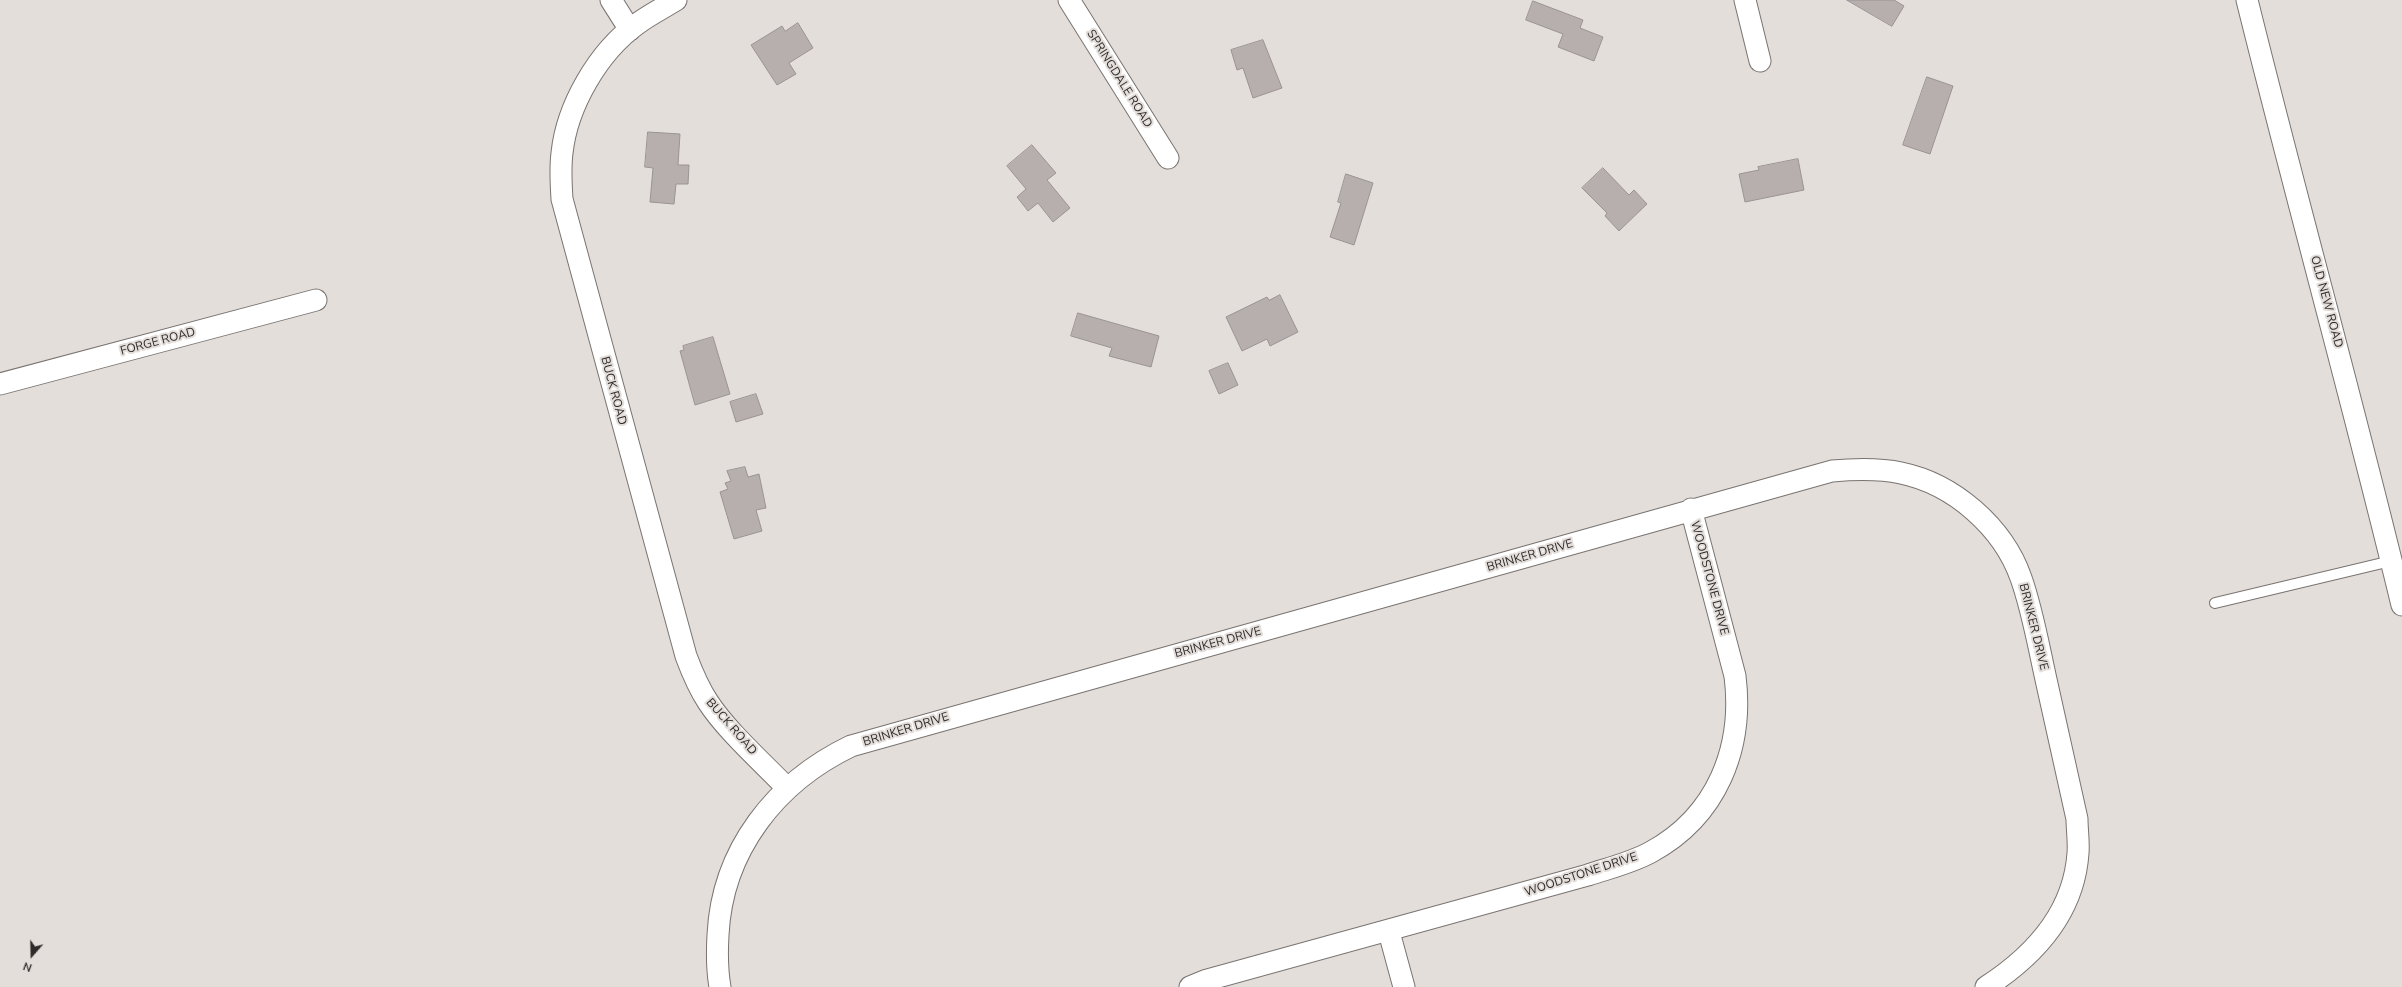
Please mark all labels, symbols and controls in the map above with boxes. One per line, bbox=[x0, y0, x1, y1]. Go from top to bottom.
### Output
street label: SPRINGDALE ROAD bbox=[1083, 28, 1155, 130]
street label: OLD NEW ROAD bbox=[2307, 255, 2345, 349]
street label: FORGE ROAD bbox=[119, 325, 197, 359]
street label: BUCK ROAD bbox=[597, 355, 629, 427]
street label: WOODSTONE DRIVE bbox=[1687, 519, 1731, 637]
street label: BRINKER DRIVE bbox=[1485, 537, 1575, 575]
street label: BRINKER DRIVE bbox=[2015, 582, 2051, 672]
street label: BRINKER DRIVE bbox=[1173, 625, 1263, 661]
street label: BUCK ROAD bbox=[703, 696, 759, 758]
street label: BRINKER DRIVE bbox=[861, 710, 951, 750]
street label: WOODSTONE DRIVE bbox=[1523, 850, 1639, 900]
north arrow bbox=[12, 935, 52, 975]
text: N bbox=[21, 958, 34, 975]

